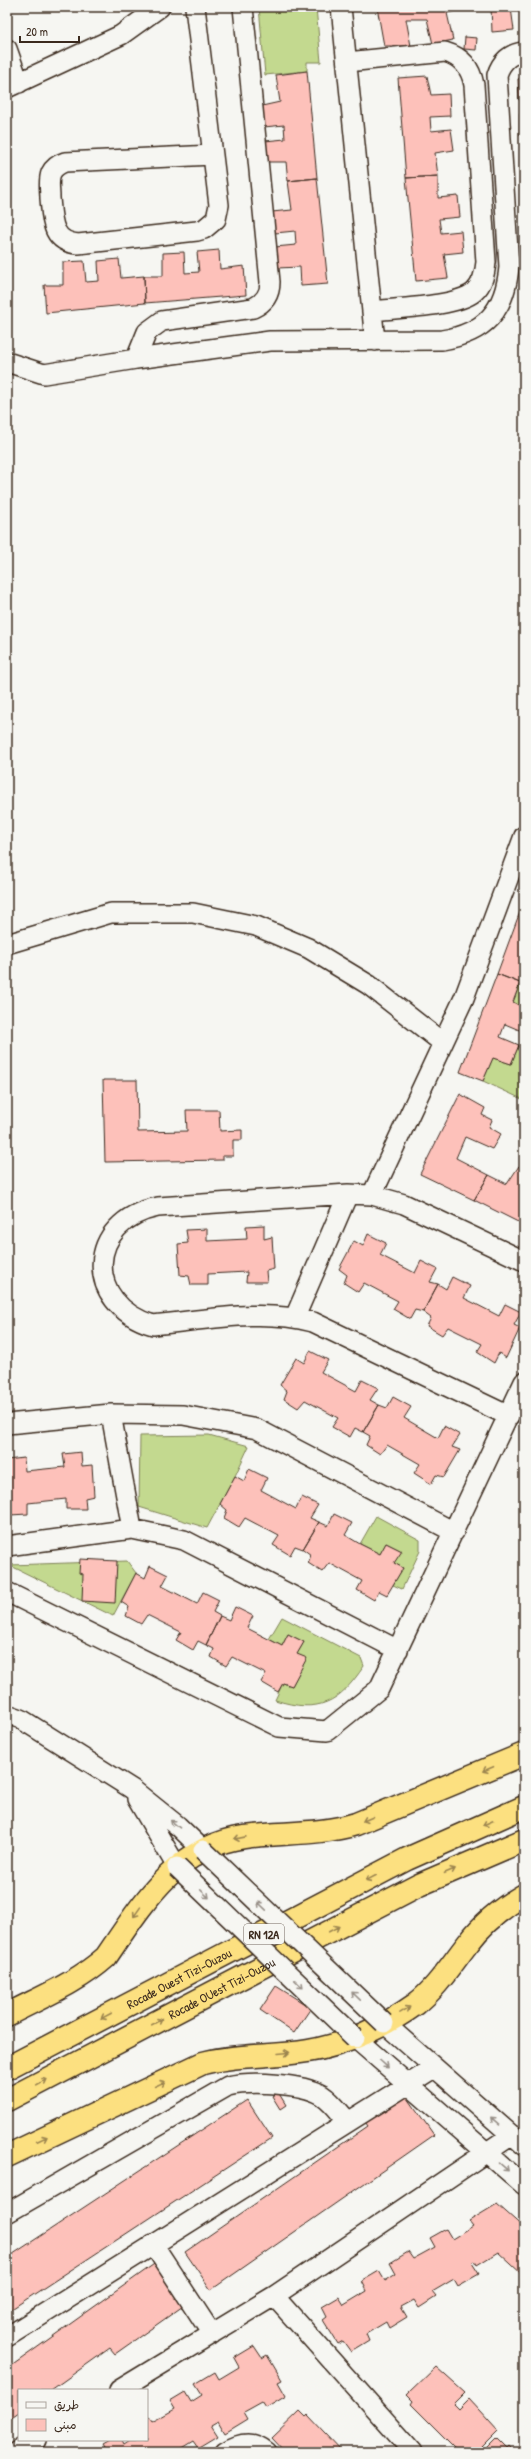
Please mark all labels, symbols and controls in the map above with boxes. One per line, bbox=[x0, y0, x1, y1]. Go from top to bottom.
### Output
scale bar bbox=[20, 18, 79, 44]
text: 20 m bbox=[26, 23, 48, 40]
one-way arrow bbox=[482, 1766, 494, 1774]
one-way arrow bbox=[362, 1816, 374, 1824]
one-way arrow bbox=[169, 1819, 180, 1828]
one-way arrow bbox=[483, 1820, 495, 1827]
one-way arrow bbox=[234, 1835, 247, 1843]
one-way arrow bbox=[444, 1867, 456, 1874]
one-way arrow bbox=[365, 1875, 377, 1882]
one-way arrow bbox=[200, 1890, 210, 1899]
one-way arrow bbox=[257, 1901, 267, 1911]
one-way arrow bbox=[133, 1906, 141, 1917]
road number: RN 12A bbox=[244, 1924, 284, 1944]
one-way arrow bbox=[328, 1925, 340, 1932]
street label: Rocade Ouest Tizi-Ouzou bbox=[123, 1943, 234, 2013]
street label: Rocade OUest Tizi-Ouzou bbox=[165, 1953, 278, 2023]
one-way arrow bbox=[294, 1980, 304, 1989]
one-way arrow bbox=[351, 1991, 361, 2001]
one-way arrow bbox=[399, 2006, 410, 2014]
one-way arrow bbox=[101, 2013, 113, 2020]
one-way arrow bbox=[151, 2017, 163, 2025]
one-way arrow bbox=[277, 2050, 290, 2057]
one-way arrow bbox=[379, 2059, 389, 2069]
one-way arrow bbox=[35, 2078, 47, 2085]
one-way arrow bbox=[153, 2080, 165, 2087]
one-way arrow bbox=[489, 2116, 500, 2125]
one-way arrow bbox=[36, 2135, 48, 2142]
one-way arrow bbox=[498, 2163, 509, 2172]
legend bbox=[18, 2389, 148, 2441]
text: طريق bbox=[54, 2396, 79, 2413]
text: مبنى bbox=[54, 2416, 77, 2433]

